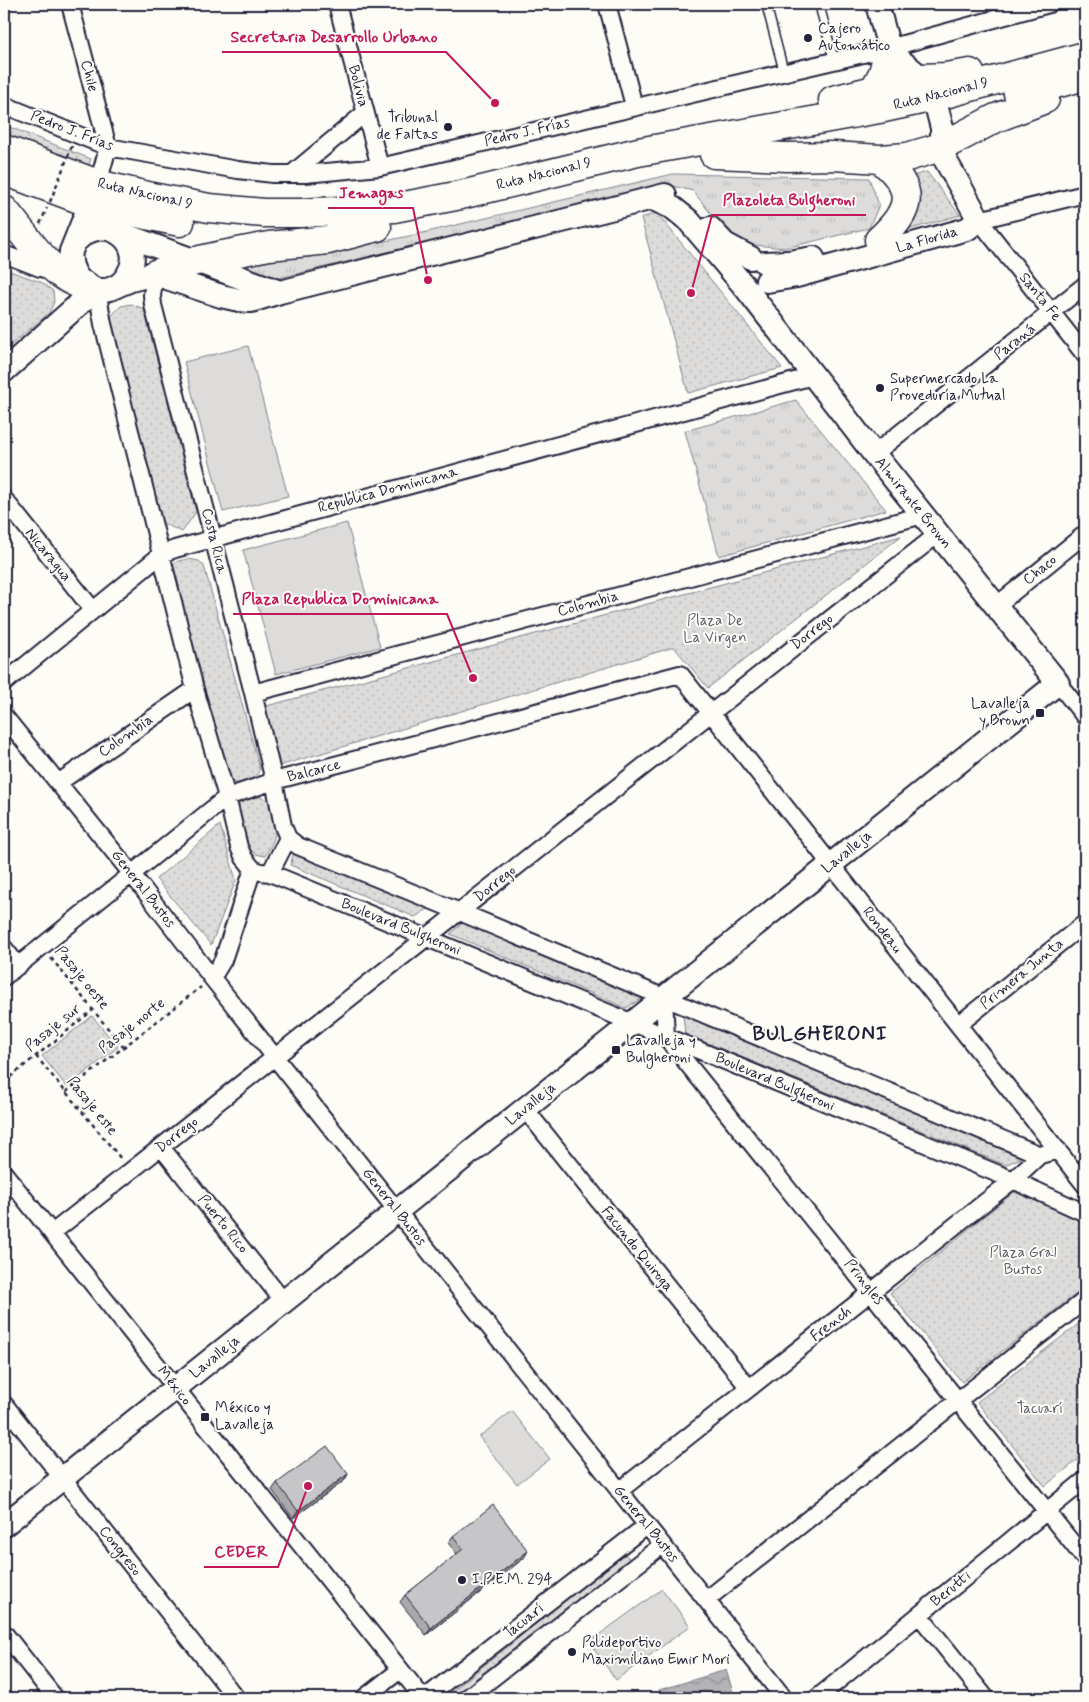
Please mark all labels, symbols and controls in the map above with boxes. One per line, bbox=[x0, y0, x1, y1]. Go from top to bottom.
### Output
place label: Cajero Automático bbox=[818, 19, 890, 56]
callout: Secretaria Desarrollo Urbano bbox=[222, 21, 446, 52]
text: Secretaria Desarrollo Urbano bbox=[230, 27, 438, 48]
marker: Cajero Automático bbox=[802, 32, 814, 44]
street label: Chile bbox=[75, 58, 103, 94]
street label: Bolivia bbox=[343, 63, 373, 109]
street label: Ruta Nacional 9 bbox=[891, 73, 991, 115]
street label: Pedro J. Frías bbox=[28, 106, 117, 156]
place label: Tribunal de Faltas bbox=[377, 108, 438, 145]
street label: Pedro J. Frías bbox=[482, 112, 572, 152]
marker: Tribunal de Faltas bbox=[442, 121, 454, 133]
street label: Ruta Nacional 9 bbox=[494, 153, 594, 195]
street label: Ruta Nacional 9 bbox=[95, 173, 195, 215]
callout: Jemagas bbox=[328, 177, 413, 208]
text: Jemagas bbox=[338, 183, 405, 206]
callout: Plazoleta Bulgheroni bbox=[712, 184, 866, 215]
text: Plazoleta Bulgheroni bbox=[723, 190, 856, 213]
street label: La Florida bbox=[894, 222, 960, 258]
street label: Santa Fe bbox=[1014, 268, 1066, 326]
street label: Paraná bbox=[990, 319, 1040, 365]
place label: Supermercado La Proveduría Mutual bbox=[890, 369, 1006, 406]
marker: Supermercado La Proveduría Mutual bbox=[874, 382, 886, 394]
street label: Almirante Brown bbox=[870, 453, 956, 553]
street label: Republica Dominicana bbox=[316, 461, 461, 518]
street label: Costa Rica bbox=[196, 506, 232, 577]
street label: Nicaragua bbox=[20, 524, 76, 586]
street label: Chaco bbox=[1019, 550, 1061, 590]
callout: Plaza Republica Dominicana bbox=[233, 583, 447, 614]
street label: Colombia bbox=[555, 586, 621, 622]
text: Plaza Republica Dominicana bbox=[242, 589, 439, 610]
street label: Dorrego bbox=[787, 609, 838, 655]
park label: Plaza De La Virgen bbox=[683, 611, 747, 648]
place label: Lavalleja y Brown bbox=[971, 694, 1030, 731]
marker: Lavalleja y Brown bbox=[1034, 707, 1046, 719]
street label: Colombia bbox=[95, 710, 157, 762]
street label: Balcarce bbox=[285, 755, 343, 787]
street label: Lavalleja bbox=[818, 825, 876, 878]
street label: General Bustos bbox=[106, 846, 180, 933]
street label: Dorrego bbox=[470, 861, 521, 907]
street label: Boulevard Bulgheroni bbox=[338, 894, 464, 961]
street label: Rondeau bbox=[858, 903, 907, 958]
street label: Primera Junta bbox=[976, 934, 1068, 1014]
street label: Pasaje oeste bbox=[50, 942, 114, 1014]
street label: Pasaje norte bbox=[94, 993, 170, 1058]
street label: Pasaje sur bbox=[21, 999, 85, 1056]
district label: BULGHERONI bbox=[753, 1021, 887, 1048]
place label: Lavalleja y Bulgheroni bbox=[626, 1031, 696, 1069]
marker: Lavalleja y Bulgheroni bbox=[610, 1044, 622, 1056]
street label: Boulevard Bulgheroni bbox=[712, 1048, 838, 1117]
street label: Pasaje este bbox=[62, 1072, 122, 1140]
street label: Lavalleja bbox=[502, 1077, 560, 1130]
street label: Dorrego bbox=[152, 1112, 203, 1158]
street label: General Bustos bbox=[357, 1164, 431, 1251]
street label: Puerto Rico bbox=[193, 1190, 253, 1258]
street label: Facundo Quiroga bbox=[596, 1202, 678, 1296]
park label: Plaza Gral Bustos bbox=[989, 1243, 1057, 1280]
street label: Pringles bbox=[839, 1255, 889, 1309]
street label: French bbox=[806, 1301, 856, 1346]
street label: Lavalleja bbox=[186, 1330, 244, 1383]
street label: México bbox=[152, 1362, 196, 1410]
place label: México y Lavalleja bbox=[215, 1398, 274, 1435]
park label: Tacuarí bbox=[1017, 1399, 1063, 1419]
marker: México y Lavalleja bbox=[199, 1411, 211, 1423]
street label: General Bustos bbox=[609, 1481, 684, 1567]
street label: Congreso bbox=[93, 1522, 146, 1581]
callout: CEDER bbox=[204, 1536, 278, 1567]
text: CEDER bbox=[214, 1542, 268, 1563]
street label: Berutti bbox=[927, 1567, 975, 1611]
place label: I.P.E.M. 294 bbox=[472, 1570, 553, 1590]
marker: I.P.E.M. 294 bbox=[456, 1574, 468, 1586]
street label: Tacuarí bbox=[500, 1599, 548, 1643]
place label: Polideportivo Maximiliano Emir Mori bbox=[582, 1633, 730, 1670]
marker: Polideportivo Maximiliano Emir Mori bbox=[566, 1646, 578, 1658]

